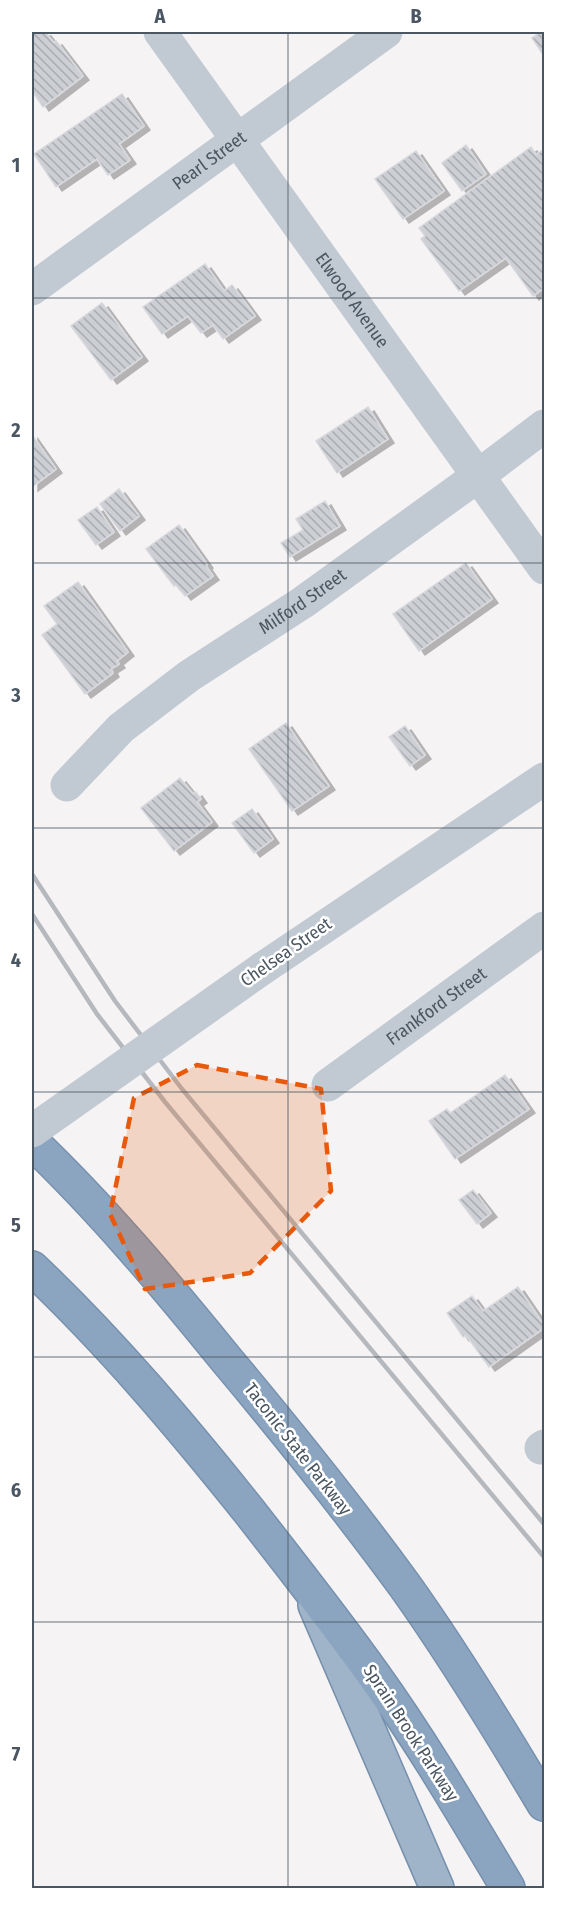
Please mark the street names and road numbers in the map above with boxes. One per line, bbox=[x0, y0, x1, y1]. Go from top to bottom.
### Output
street label: Pearl Street bbox=[168, 126, 251, 195]
street label: Elwood Avenue bbox=[311, 248, 394, 352]
street label: Milford Street bbox=[255, 564, 351, 639]
street label: Chelsea Street bbox=[236, 913, 336, 991]
street label: Frankford Street bbox=[382, 962, 491, 1050]
street label: Taconic State Parkway bbox=[240, 1379, 356, 1519]
street label: Sprain Brook Parkway bbox=[359, 1661, 463, 1805]

